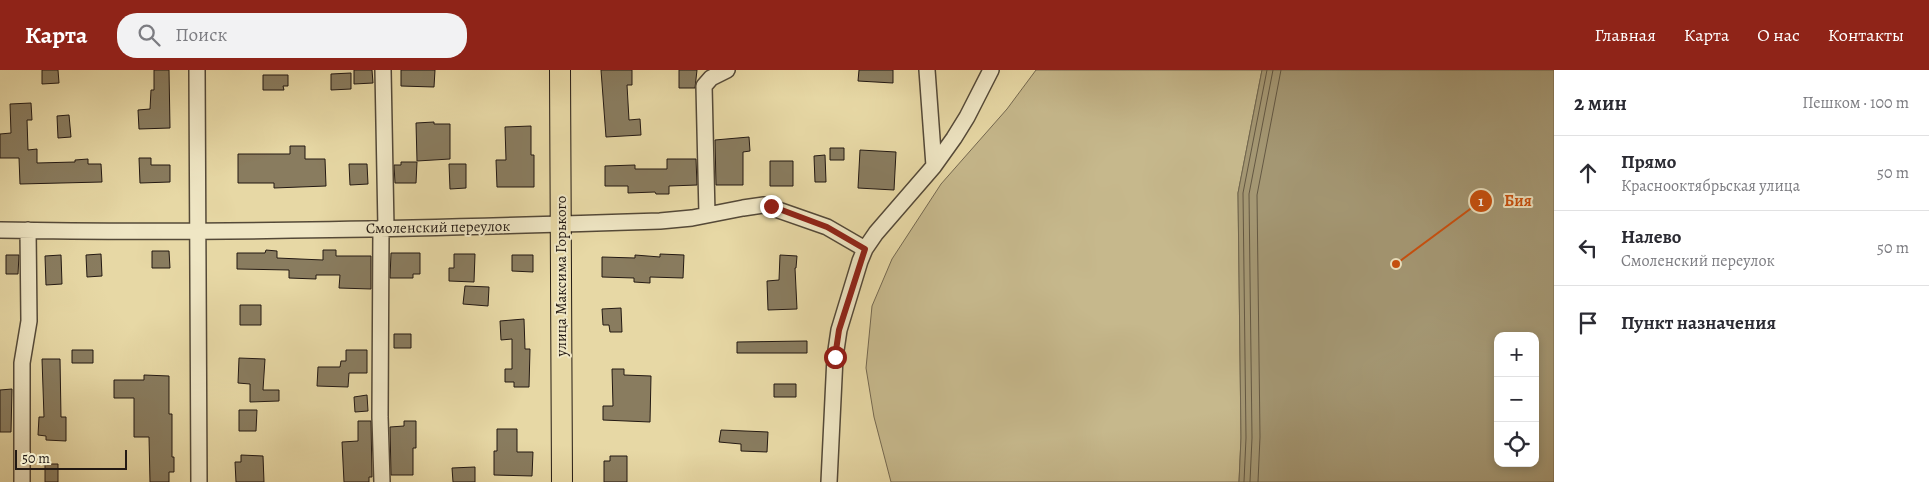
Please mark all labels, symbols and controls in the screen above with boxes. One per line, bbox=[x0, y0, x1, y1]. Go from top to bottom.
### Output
search box bbox=[117, 13, 467, 58]
text: Карта bbox=[25, 19, 87, 51]
icon: search bbox=[135, 21, 163, 49]
text: Поиск bbox=[175, 22, 227, 48]
text: Главная bbox=[1595, 23, 1656, 47]
text: Карта bbox=[1684, 23, 1729, 47]
text: О нас bbox=[1757, 23, 1800, 47]
text: Контакты bbox=[1828, 23, 1904, 47]
text: 2 мин bbox=[1574, 89, 1627, 117]
text: Пешком · 100 m bbox=[1802, 92, 1909, 114]
text: Прямо bbox=[1621, 149, 1676, 175]
icon: ahead bbox=[1574, 159, 1602, 187]
text: 50 m bbox=[1877, 162, 1909, 184]
text: Краснооктябрьская улица bbox=[1621, 175, 1800, 197]
callout: Бия bbox=[1469, 185, 1541, 216]
text: Бия bbox=[1504, 190, 1532, 212]
text: 1 bbox=[1478, 191, 1484, 211]
route end bbox=[760, 195, 783, 218]
street label: улица Максима Горького bbox=[551, 196, 571, 357]
street label: Смоленский переулок bbox=[366, 216, 511, 238]
text: Налево bbox=[1621, 224, 1681, 250]
icon: left bbox=[1574, 234, 1602, 262]
text: 50 m bbox=[1877, 237, 1909, 259]
text: Смоленский переулок bbox=[1621, 250, 1775, 272]
icon: arrive bbox=[1574, 309, 1602, 337]
text: Пункт назначения bbox=[1621, 310, 1776, 336]
map controls bbox=[1494, 332, 1539, 467]
button: + bbox=[1494, 332, 1539, 377]
route start bbox=[824, 346, 847, 369]
button: − bbox=[1494, 377, 1539, 422]
button: locate bbox=[1494, 422, 1539, 467]
scale bar bbox=[15, 447, 128, 470]
text: 50 m bbox=[22, 449, 50, 468]

